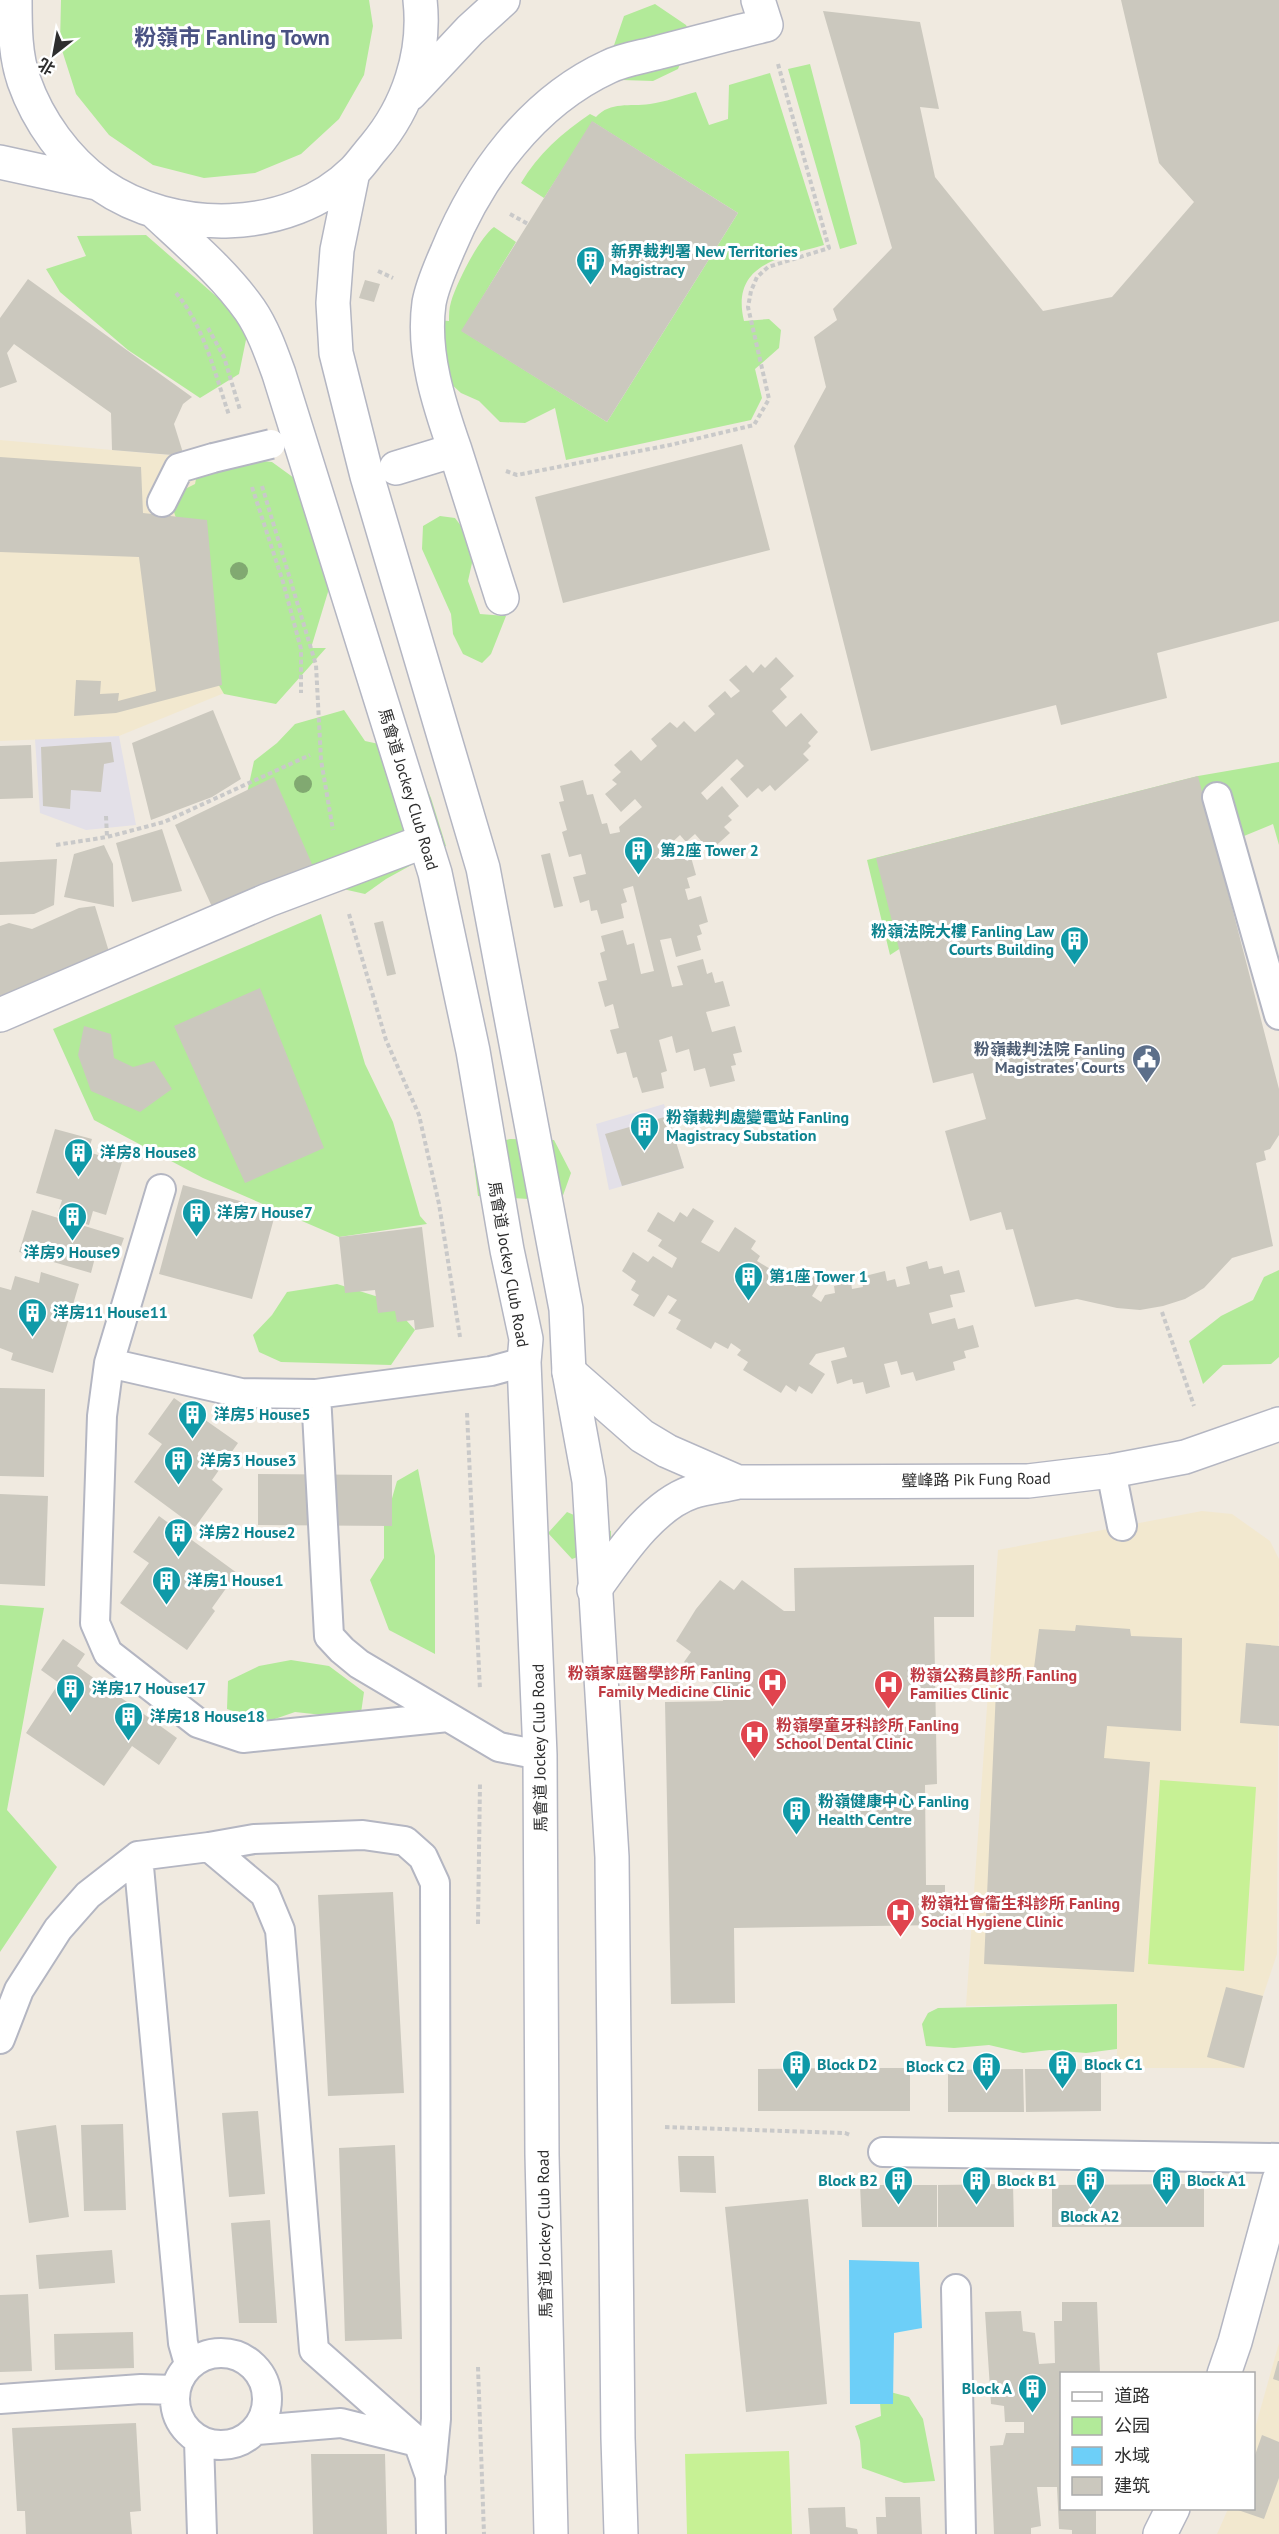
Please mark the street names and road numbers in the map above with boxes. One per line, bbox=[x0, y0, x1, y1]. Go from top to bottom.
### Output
street label: 馬會道 Jockey Club Road bbox=[375, 706, 443, 872]
street label: 馬會道 Jockey Club Road bbox=[485, 1179, 533, 1349]
street label: 璧峰路 Pik Fung Road bbox=[901, 1468, 1051, 1490]
street label: 馬會道 Jockey Club Road bbox=[528, 1664, 550, 1832]
street label: 馬會道 Jockey Club Road bbox=[533, 2150, 555, 2318]

